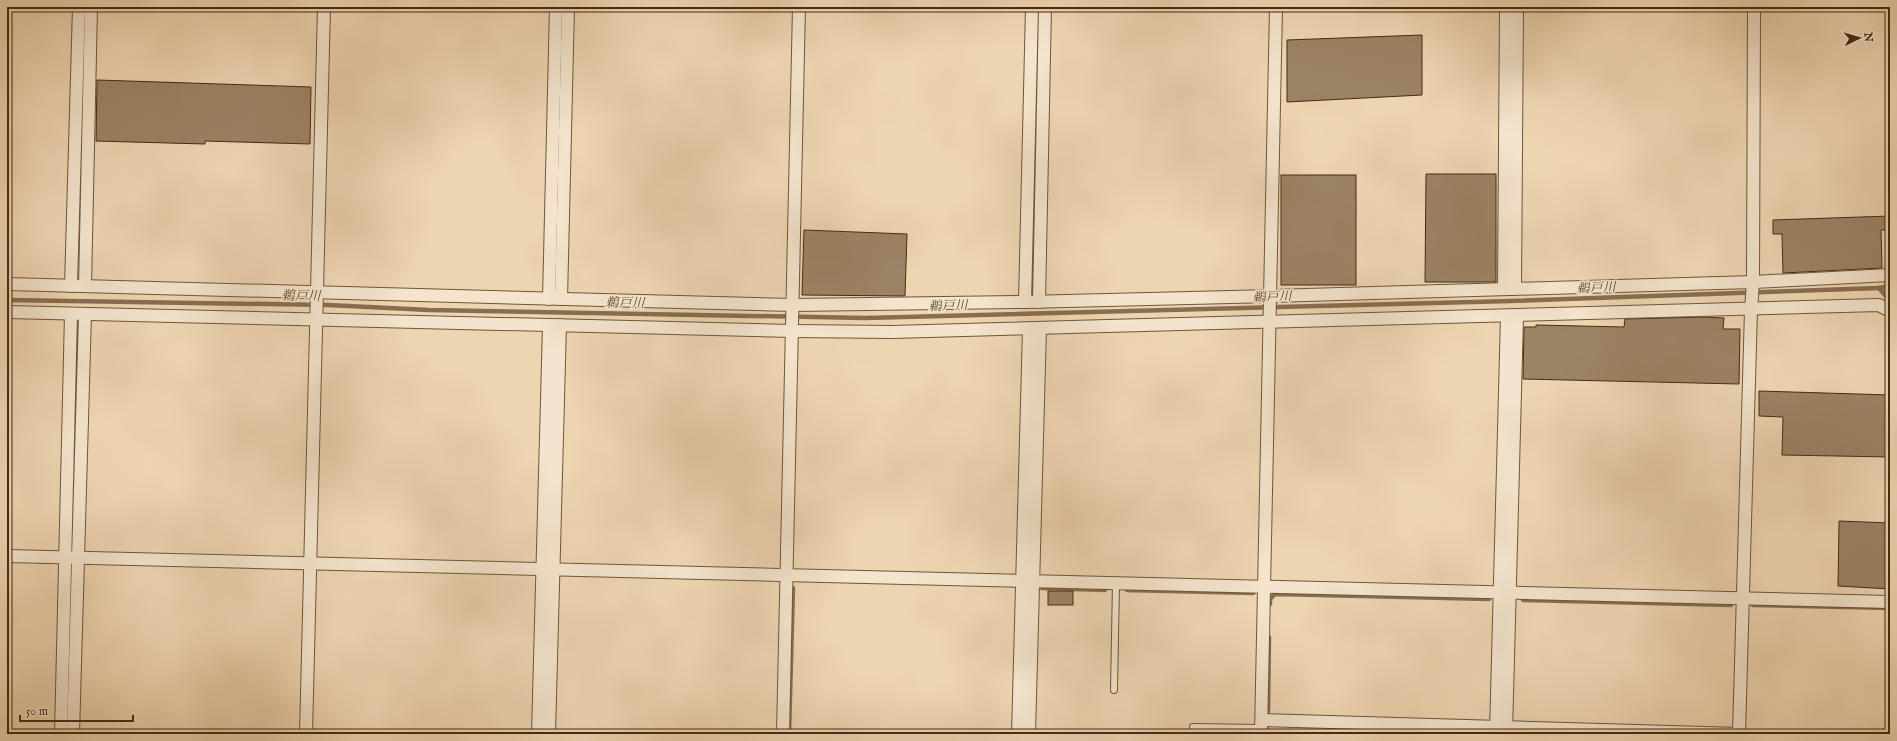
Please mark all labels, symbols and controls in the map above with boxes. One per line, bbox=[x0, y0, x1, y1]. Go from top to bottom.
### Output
north arrow bbox=[1839, 18, 1879, 58]
text: N bbox=[1860, 31, 1875, 43]
water label: 鵜戸川 bbox=[1576, 279, 1618, 298]
water label: 鵜戸川 bbox=[281, 288, 323, 305]
water label: 鵜戸川 bbox=[1252, 288, 1294, 307]
water label: 鵜戸川 bbox=[605, 295, 647, 312]
water label: 鵜戸川 bbox=[928, 297, 970, 316]
scale bar bbox=[20, 697, 133, 723]
text: 50 m bbox=[26, 704, 48, 719]

